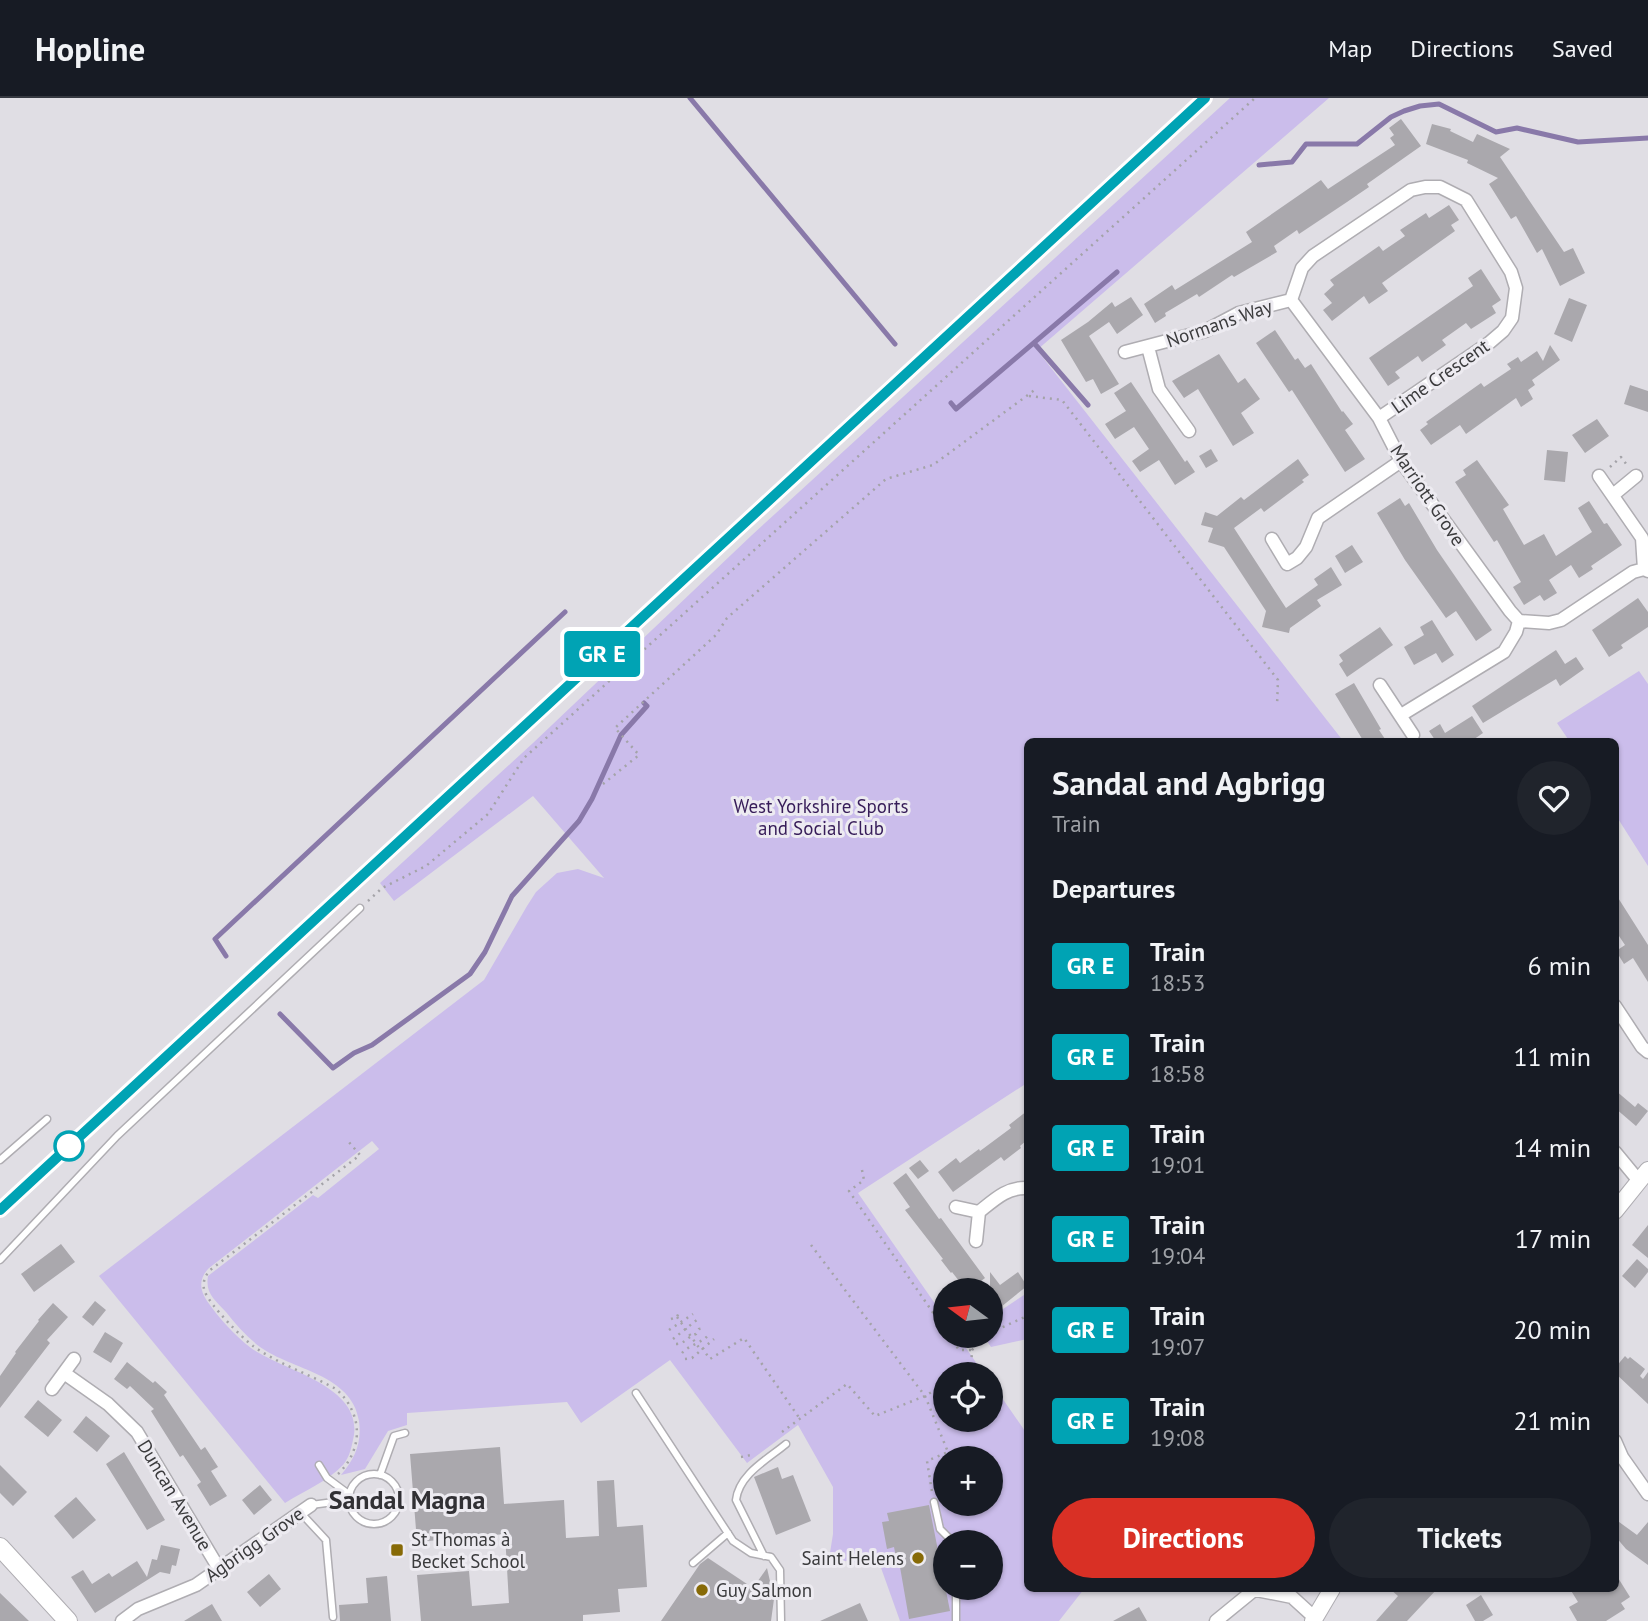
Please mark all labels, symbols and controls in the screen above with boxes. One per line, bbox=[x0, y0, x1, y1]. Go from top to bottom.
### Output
text: Hopline bbox=[35, 27, 145, 70]
text: Map bbox=[1328, 33, 1372, 64]
text: Directions bbox=[1410, 33, 1514, 64]
text: Saved bbox=[1552, 33, 1613, 64]
street label: Normans Way bbox=[1163, 294, 1275, 352]
street label: Lime Crescent bbox=[1386, 333, 1494, 419]
street label: Marriott Grove bbox=[1385, 440, 1471, 550]
line badge: GR E bbox=[553, 631, 651, 677]
text: GR E bbox=[578, 638, 626, 669]
text: Sandal and Agbrigg bbox=[1052, 761, 1326, 804]
button: heart bbox=[1517, 761, 1591, 835]
park label: West Yorkshire Sports and Social Club bbox=[734, 794, 908, 840]
text: Train bbox=[1052, 809, 1100, 838]
text: Departures bbox=[1052, 872, 1175, 905]
text: Train bbox=[1150, 935, 1205, 968]
text: 6 min bbox=[1528, 949, 1591, 982]
text: GR E bbox=[1067, 950, 1114, 981]
text: 18:53 bbox=[1150, 968, 1205, 997]
text: Train bbox=[1150, 1026, 1205, 1059]
text: 11 min bbox=[1513, 1040, 1591, 1073]
text: GR E bbox=[1067, 1041, 1114, 1072]
text: 18:58 bbox=[1150, 1059, 1205, 1088]
text: Train bbox=[1150, 1117, 1205, 1150]
unlabelled marker bbox=[54, 1131, 84, 1161]
text: 14 min bbox=[1513, 1131, 1591, 1164]
text: GR E bbox=[1067, 1132, 1114, 1163]
text: 19:01 bbox=[1150, 1150, 1205, 1179]
text: Train bbox=[1150, 1208, 1205, 1241]
text: 17 min bbox=[1515, 1222, 1591, 1255]
text: GR E bbox=[1067, 1223, 1114, 1254]
text: 19:04 bbox=[1150, 1241, 1205, 1270]
north arrow bbox=[933, 1278, 1003, 1348]
map controls bbox=[933, 1278, 1003, 1600]
text: Train bbox=[1150, 1299, 1205, 1332]
text: 20 min bbox=[1513, 1313, 1591, 1346]
text: GR E bbox=[1067, 1314, 1114, 1345]
text: 19:07 bbox=[1150, 1332, 1205, 1361]
button: locate bbox=[933, 1362, 1003, 1432]
text: Train bbox=[1150, 1390, 1205, 1423]
text: 21 min bbox=[1513, 1404, 1591, 1437]
text: GR E bbox=[1067, 1405, 1114, 1436]
text: 19:08 bbox=[1150, 1423, 1205, 1452]
street label: Duncan Avenue bbox=[132, 1435, 218, 1555]
button: + bbox=[933, 1446, 1003, 1516]
district label: Sandal Magna bbox=[329, 1483, 485, 1516]
button: Directions bbox=[1052, 1498, 1315, 1578]
button: Tickets bbox=[1329, 1498, 1591, 1578]
street label: Agbrigg Grove bbox=[200, 1501, 308, 1587]
place label: St Thomas à Becket School bbox=[411, 1527, 526, 1573]
button: − bbox=[933, 1530, 1003, 1600]
marker: St Thomas à Becket School bbox=[389, 1542, 405, 1558]
place label: Saint Helens bbox=[801, 1546, 904, 1570]
marker: Saint Helens bbox=[910, 1550, 926, 1566]
place label: Guy Salmon bbox=[716, 1578, 812, 1602]
marker: Guy Salmon bbox=[694, 1582, 710, 1598]

